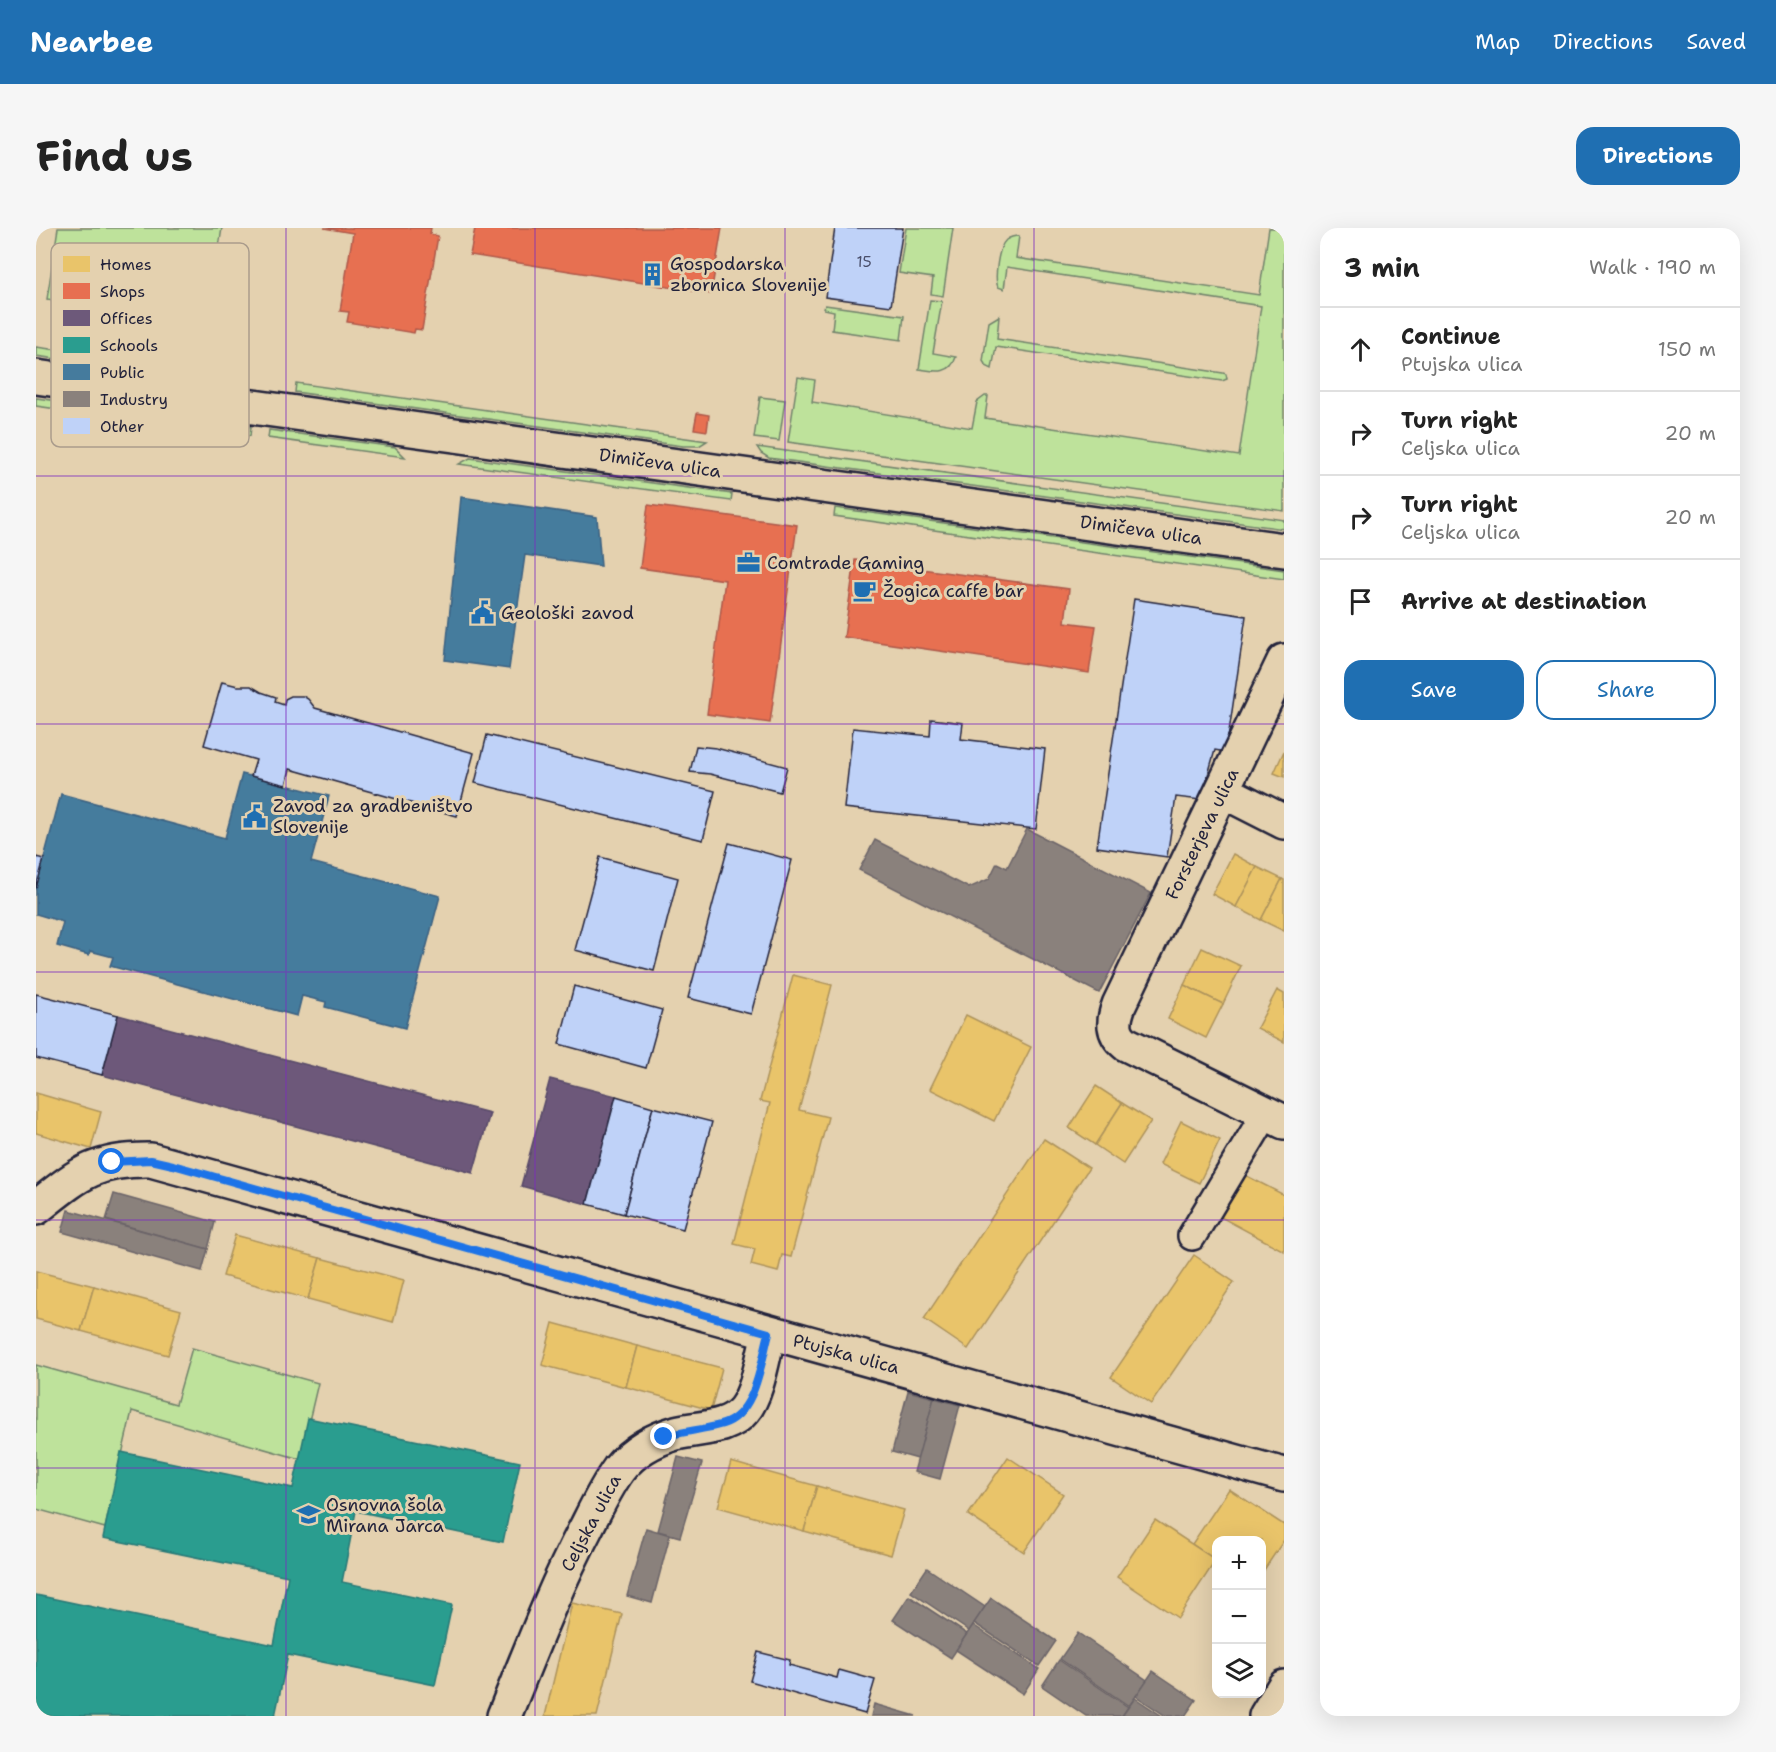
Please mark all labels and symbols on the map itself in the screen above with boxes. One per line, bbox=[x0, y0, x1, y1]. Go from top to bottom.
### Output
legend bbox=[51, 243, 249, 447]
place label: Gospodarska zbornica Slovenije bbox=[670, 252, 828, 297]
house number: 15 bbox=[856, 252, 872, 272]
text: Homes bbox=[100, 254, 152, 275]
building icon: Gospodarska zbornica Slovenije bbox=[639, 261, 665, 287]
text: Shops bbox=[100, 281, 145, 302]
text: Offices bbox=[100, 308, 153, 329]
text: Schools bbox=[100, 335, 158, 356]
text: Public bbox=[100, 362, 145, 383]
text: Industry bbox=[100, 389, 168, 410]
text: Other bbox=[100, 416, 144, 437]
street label: Dimičeva ulica bbox=[597, 443, 723, 483]
street label: Dimičeva ulica bbox=[1078, 510, 1204, 550]
office icon: Comtrade Gaming bbox=[736, 550, 762, 576]
place label: Comtrade Gaming bbox=[767, 551, 924, 575]
cafe icon: Žogica caffe bar bbox=[852, 578, 878, 604]
place label: Žogica caffe bar bbox=[883, 579, 1025, 603]
public building icon: Geološki zavod bbox=[470, 600, 496, 626]
place label: Geološki zavod bbox=[501, 601, 634, 625]
street label: Forsterjeva ulica bbox=[1160, 764, 1244, 904]
place label: Zavod za gradbeništvo Slovenije bbox=[273, 794, 473, 839]
public building icon: Zavod za gradbeništvo Slovenije bbox=[242, 803, 268, 829]
route start bbox=[98, 1148, 124, 1174]
street label: Ptujska ulica bbox=[790, 1328, 902, 1380]
route end bbox=[650, 1423, 676, 1449]
street label: Celjska ulica bbox=[555, 1470, 627, 1576]
place label: Osnovna šola Mirana Jarca bbox=[326, 1493, 444, 1538]
school or university icon: Osnovna šola Mirana Jarca bbox=[295, 1502, 321, 1528]

